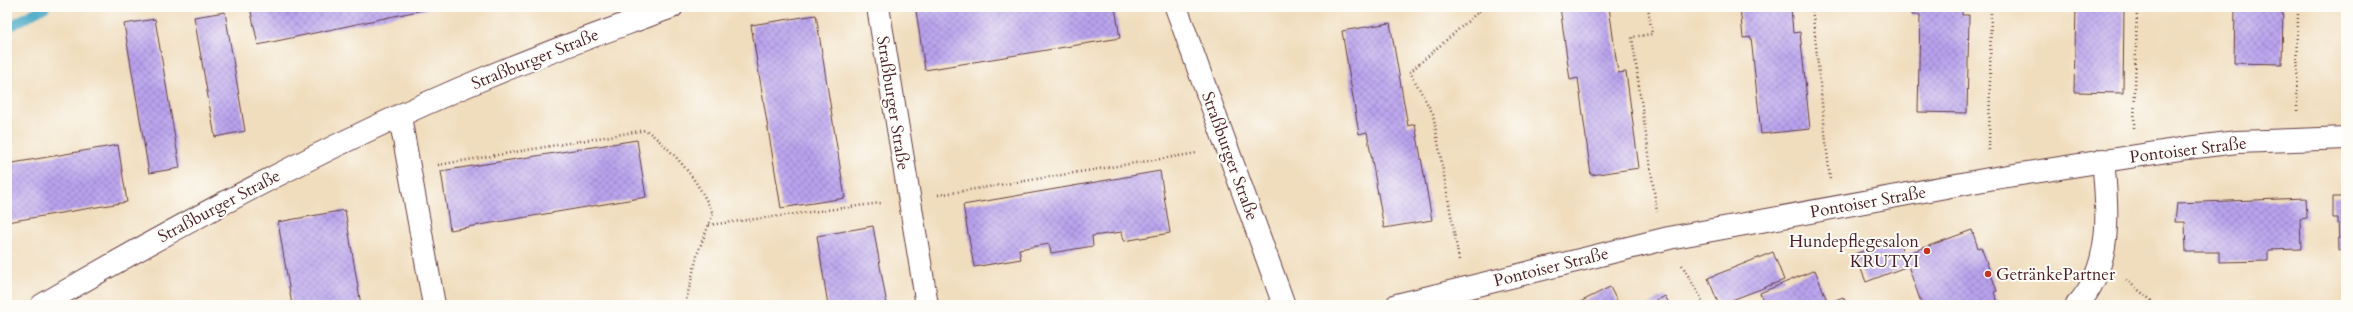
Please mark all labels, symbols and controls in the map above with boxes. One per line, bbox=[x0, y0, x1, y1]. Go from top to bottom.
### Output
street label: Straßburger Straße bbox=[468, 23, 602, 95]
street label: Straßburger Straße bbox=[871, 34, 915, 172]
street label: Straßburger Straße bbox=[1196, 88, 1264, 224]
street label: Pontoiser Straße bbox=[2128, 131, 2248, 169]
street label: Straßburger Straße bbox=[154, 164, 284, 248]
street label: Pontoiser Straße bbox=[1808, 180, 1928, 224]
place label: Hundepflegesalon KRUTYI bbox=[1789, 230, 1919, 273]
street label: Pontoiser Straße bbox=[1491, 242, 1611, 292]
marker: Hundepflegesalon KRUTYI bbox=[1922, 246, 1932, 256]
place label: GetränkePartner bbox=[1996, 263, 2116, 286]
marker: GetränkePartner bbox=[1983, 269, 1993, 279]

